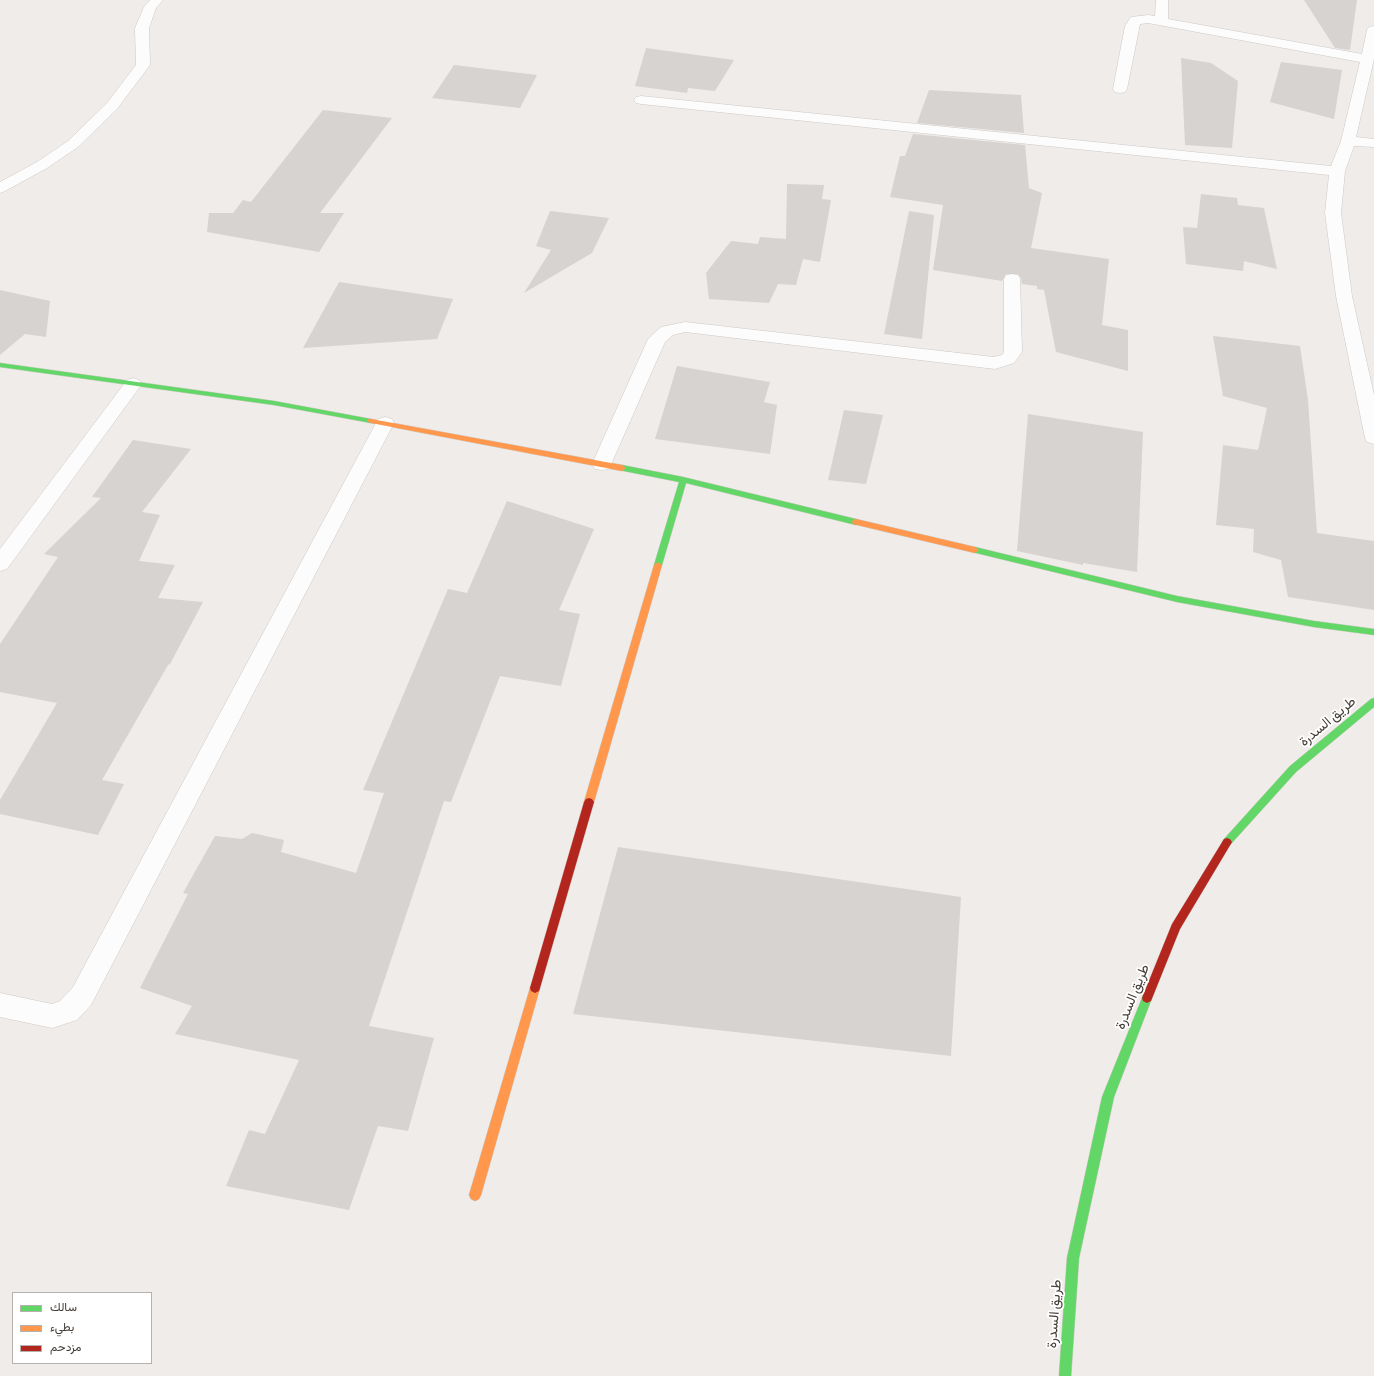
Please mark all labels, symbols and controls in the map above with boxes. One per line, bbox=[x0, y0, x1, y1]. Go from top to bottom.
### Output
street label: طريق السدرة bbox=[1296, 693, 1360, 751]
street label: طريق السدرة bbox=[1112, 962, 1154, 1032]
street label: طريق السدرة bbox=[1044, 1279, 1066, 1349]
legend bbox=[12, 1292, 152, 1364]
text: سالك bbox=[50, 1300, 77, 1315]
text: بطيء bbox=[50, 1320, 74, 1335]
text: مزدحم bbox=[50, 1340, 81, 1355]

